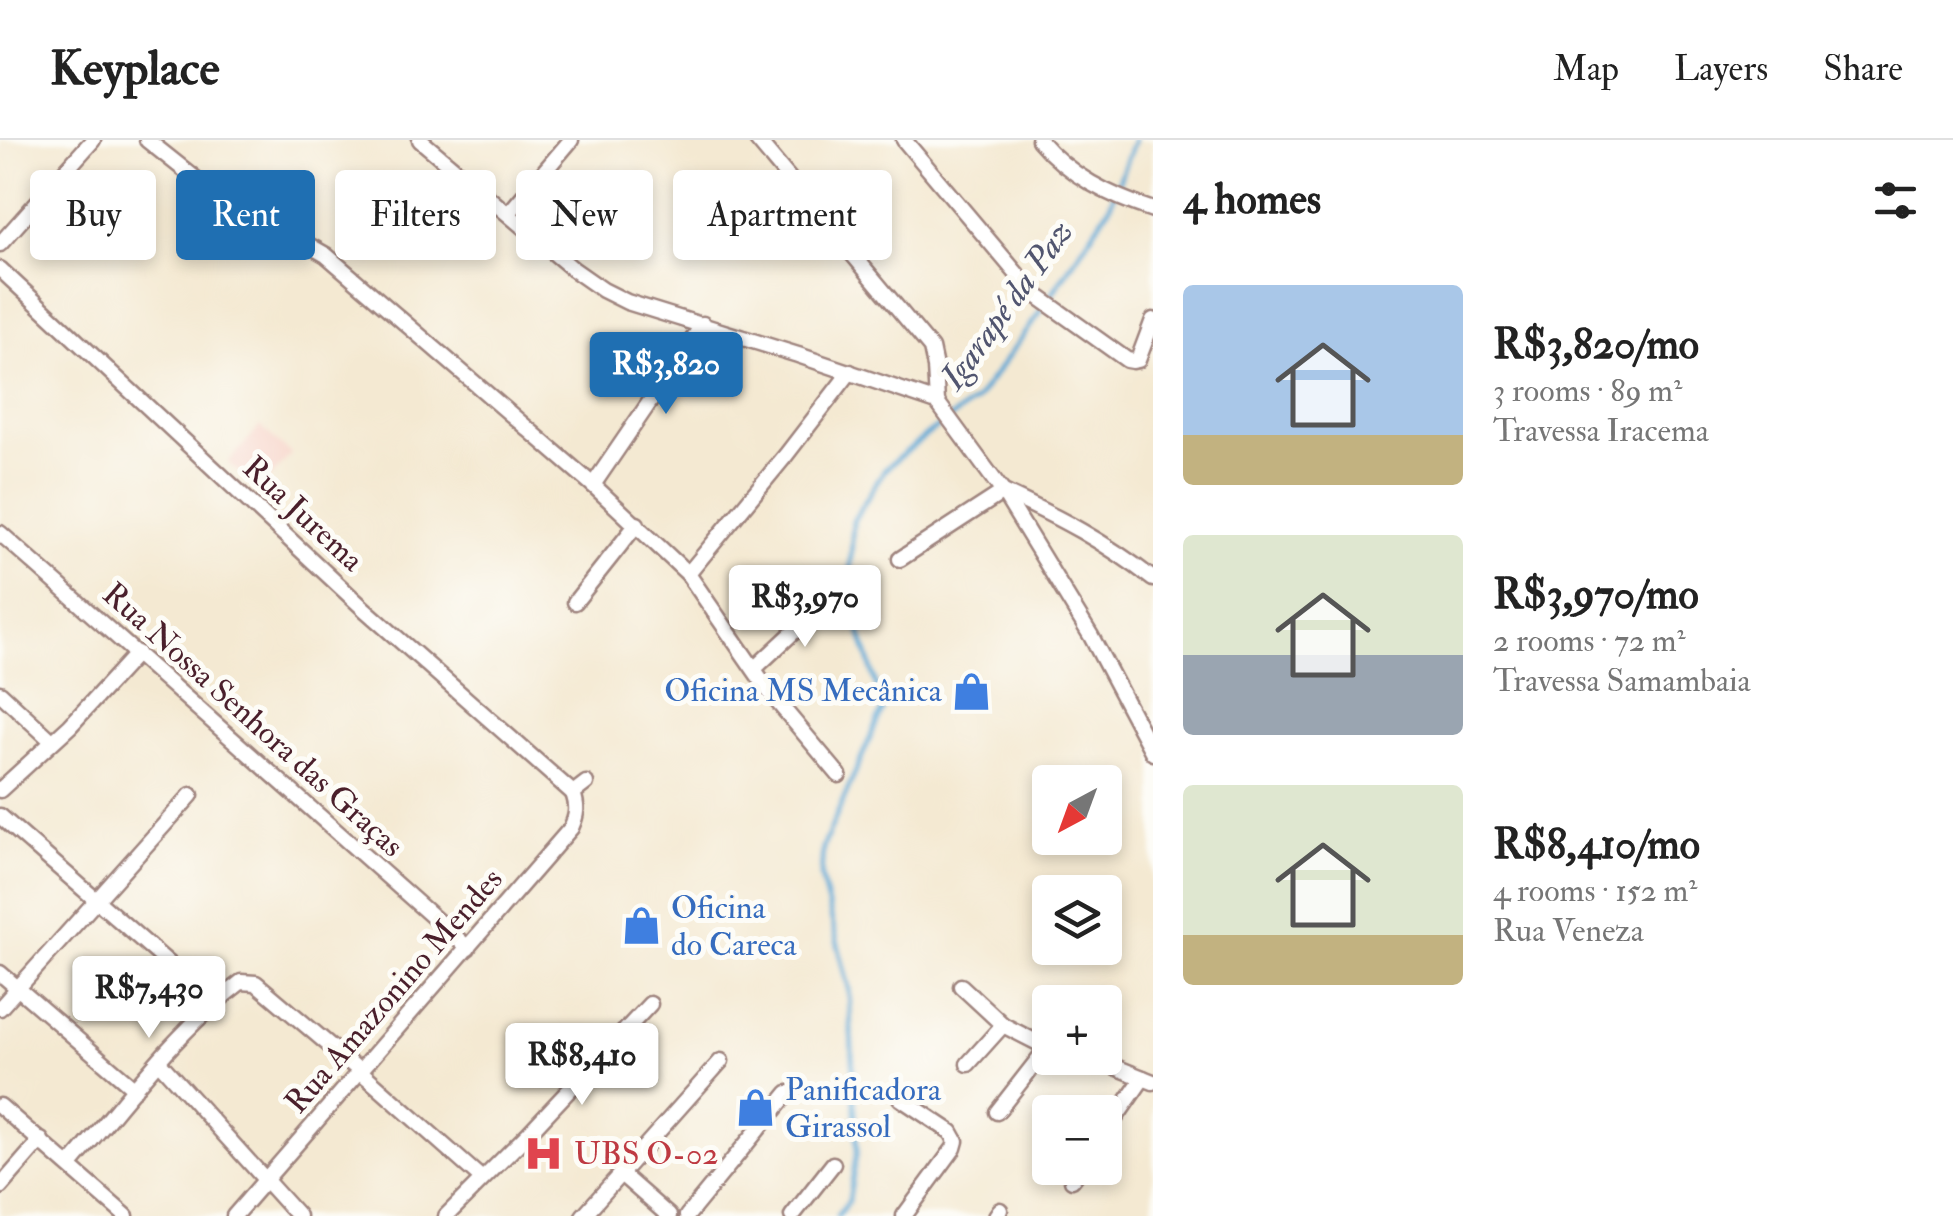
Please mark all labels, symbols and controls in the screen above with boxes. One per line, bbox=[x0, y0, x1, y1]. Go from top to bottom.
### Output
text: Keyplace bbox=[50, 39, 219, 99]
text: Map bbox=[1553, 47, 1619, 91]
text: Layers bbox=[1674, 47, 1768, 91]
text: Share bbox=[1823, 47, 1903, 91]
chip: Buy bbox=[30, 170, 156, 260]
chip: Rent bbox=[176, 170, 315, 260]
chip: Filters bbox=[335, 170, 496, 260]
chip: New bbox=[516, 170, 653, 260]
chip: Apartment bbox=[673, 170, 892, 260]
icon: filters bbox=[1868, 173, 1923, 228]
text: 4 homes bbox=[1183, 174, 1321, 226]
water label: Igarapé da Paz bbox=[930, 212, 1083, 400]
text: R$3,820/mo bbox=[1493, 319, 1699, 371]
icon: home bbox=[1263, 325, 1383, 445]
pin: R$3,820 bbox=[574, 332, 758, 417]
text: R$3,820 bbox=[612, 344, 720, 384]
text: 3 rooms · 89 m² bbox=[1493, 371, 1682, 411]
text: Travessa Iracema bbox=[1493, 411, 1709, 451]
street label: Rua Jurema bbox=[234, 448, 373, 581]
pin: R$3,970 bbox=[713, 565, 897, 650]
text: R$3,970/mo bbox=[1493, 569, 1699, 621]
street label: Rua Nossa Senhora das Graças bbox=[94, 574, 412, 866]
icon: home bbox=[1263, 575, 1383, 695]
text: R$3,970 bbox=[751, 577, 859, 617]
text: 2 rooms · 72 m² bbox=[1493, 621, 1686, 661]
text: Travessa Samambaia bbox=[1493, 661, 1751, 701]
shop icon: Oficina MS Mecânica bbox=[951, 670, 993, 712]
place label: Oficina MS Mecânica bbox=[664, 671, 943, 711]
north arrow bbox=[1032, 765, 1122, 855]
map controls bbox=[1032, 765, 1122, 1185]
text: R$8,410/mo bbox=[1493, 819, 1700, 871]
icon: home bbox=[1263, 825, 1383, 945]
street label: Rua Amazonino Mendes bbox=[277, 860, 511, 1122]
text: 4 rooms · 152 m² bbox=[1493, 871, 1697, 911]
button: layers bbox=[1032, 875, 1122, 965]
place label: Oficina do Careca bbox=[671, 888, 797, 965]
shop icon: Oficina do Careca bbox=[620, 905, 662, 947]
text: Rua Veneza bbox=[1493, 911, 1644, 951]
pin: R$7,430 bbox=[57, 956, 241, 1041]
text: R$7,430 bbox=[94, 968, 204, 1008]
button: + bbox=[1032, 985, 1122, 1075]
pin: R$8,410 bbox=[490, 1023, 674, 1108]
text: R$8,410 bbox=[527, 1035, 637, 1075]
place label: Panificadora Girassol bbox=[785, 1070, 942, 1147]
shop icon: Panificadora Girassol bbox=[734, 1087, 776, 1129]
button: − bbox=[1032, 1095, 1122, 1185]
hospital icon: UBS O-02 bbox=[523, 1133, 565, 1175]
place label: UBS O-02 bbox=[574, 1134, 719, 1174]

